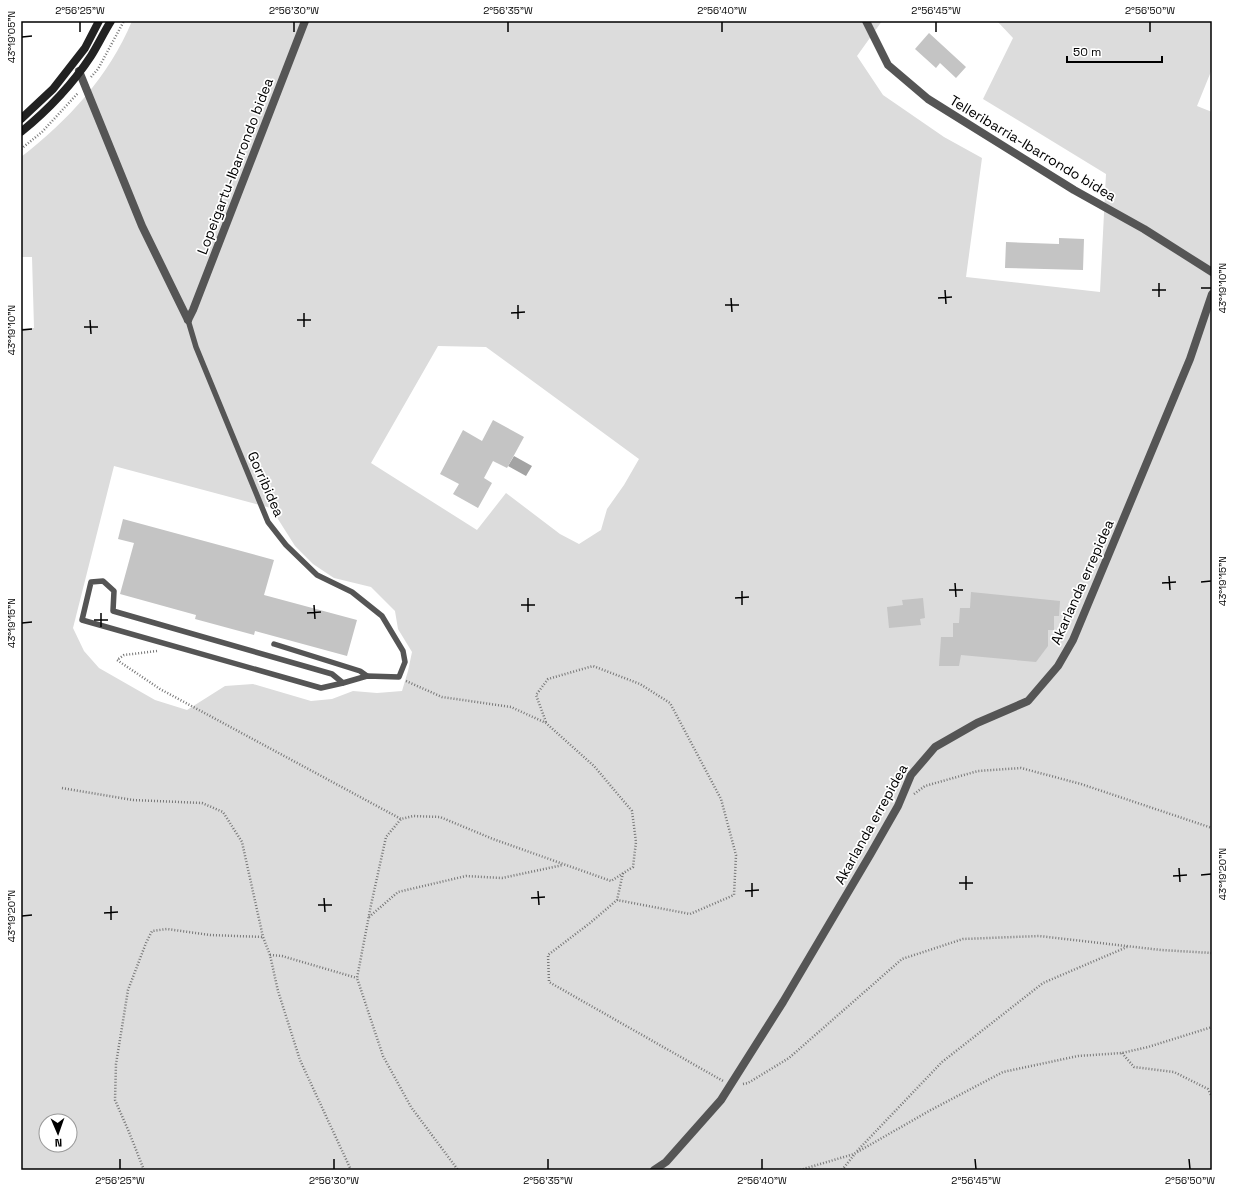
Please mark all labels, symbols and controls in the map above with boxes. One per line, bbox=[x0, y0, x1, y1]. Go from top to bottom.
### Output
text: 2°56'25"W bbox=[55, 4, 105, 17]
text: 2°56'30"W bbox=[269, 4, 319, 17]
text: 2°56'35"W bbox=[483, 4, 533, 17]
text: 2°56'40"W bbox=[697, 4, 747, 17]
text: 2°56'45"W bbox=[911, 4, 961, 17]
text: 2°56'50"W bbox=[1125, 4, 1175, 17]
text: 43°19'05"N bbox=[5, 11, 18, 63]
scale bar bbox=[1067, 38, 1162, 64]
text: 50 m bbox=[1073, 44, 1101, 60]
street label: Lopeigartu-Ibarrondo bidea bbox=[193, 75, 277, 257]
street label: Telleribarria-Ibarrondo bidea bbox=[946, 91, 1120, 205]
text: 43°19'10"N bbox=[1216, 263, 1229, 313]
text: 43°19'10"N bbox=[5, 305, 18, 355]
street label: Gorribidea bbox=[244, 449, 288, 519]
street label: Akarlanda errepidea bbox=[1046, 517, 1118, 647]
text: 43°19'15"N bbox=[1216, 556, 1229, 606]
text: 43°19'15"N bbox=[5, 598, 18, 648]
street label: Akarlanda errepidea bbox=[830, 761, 912, 887]
text: 43°19'20"N bbox=[1216, 848, 1229, 900]
text: 43°19'20"N bbox=[5, 890, 18, 942]
north arrow bbox=[38, 1113, 78, 1153]
text: N bbox=[54, 1136, 62, 1150]
text: 2°56'25"W bbox=[95, 1174, 145, 1187]
text: 2°56'30"W bbox=[309, 1174, 359, 1187]
text: 2°56'35"W bbox=[523, 1174, 573, 1187]
text: 2°56'40"W bbox=[737, 1174, 787, 1187]
text: 2°56'45"W bbox=[951, 1174, 1001, 1187]
text: 2°56'50"W bbox=[1165, 1174, 1215, 1187]

